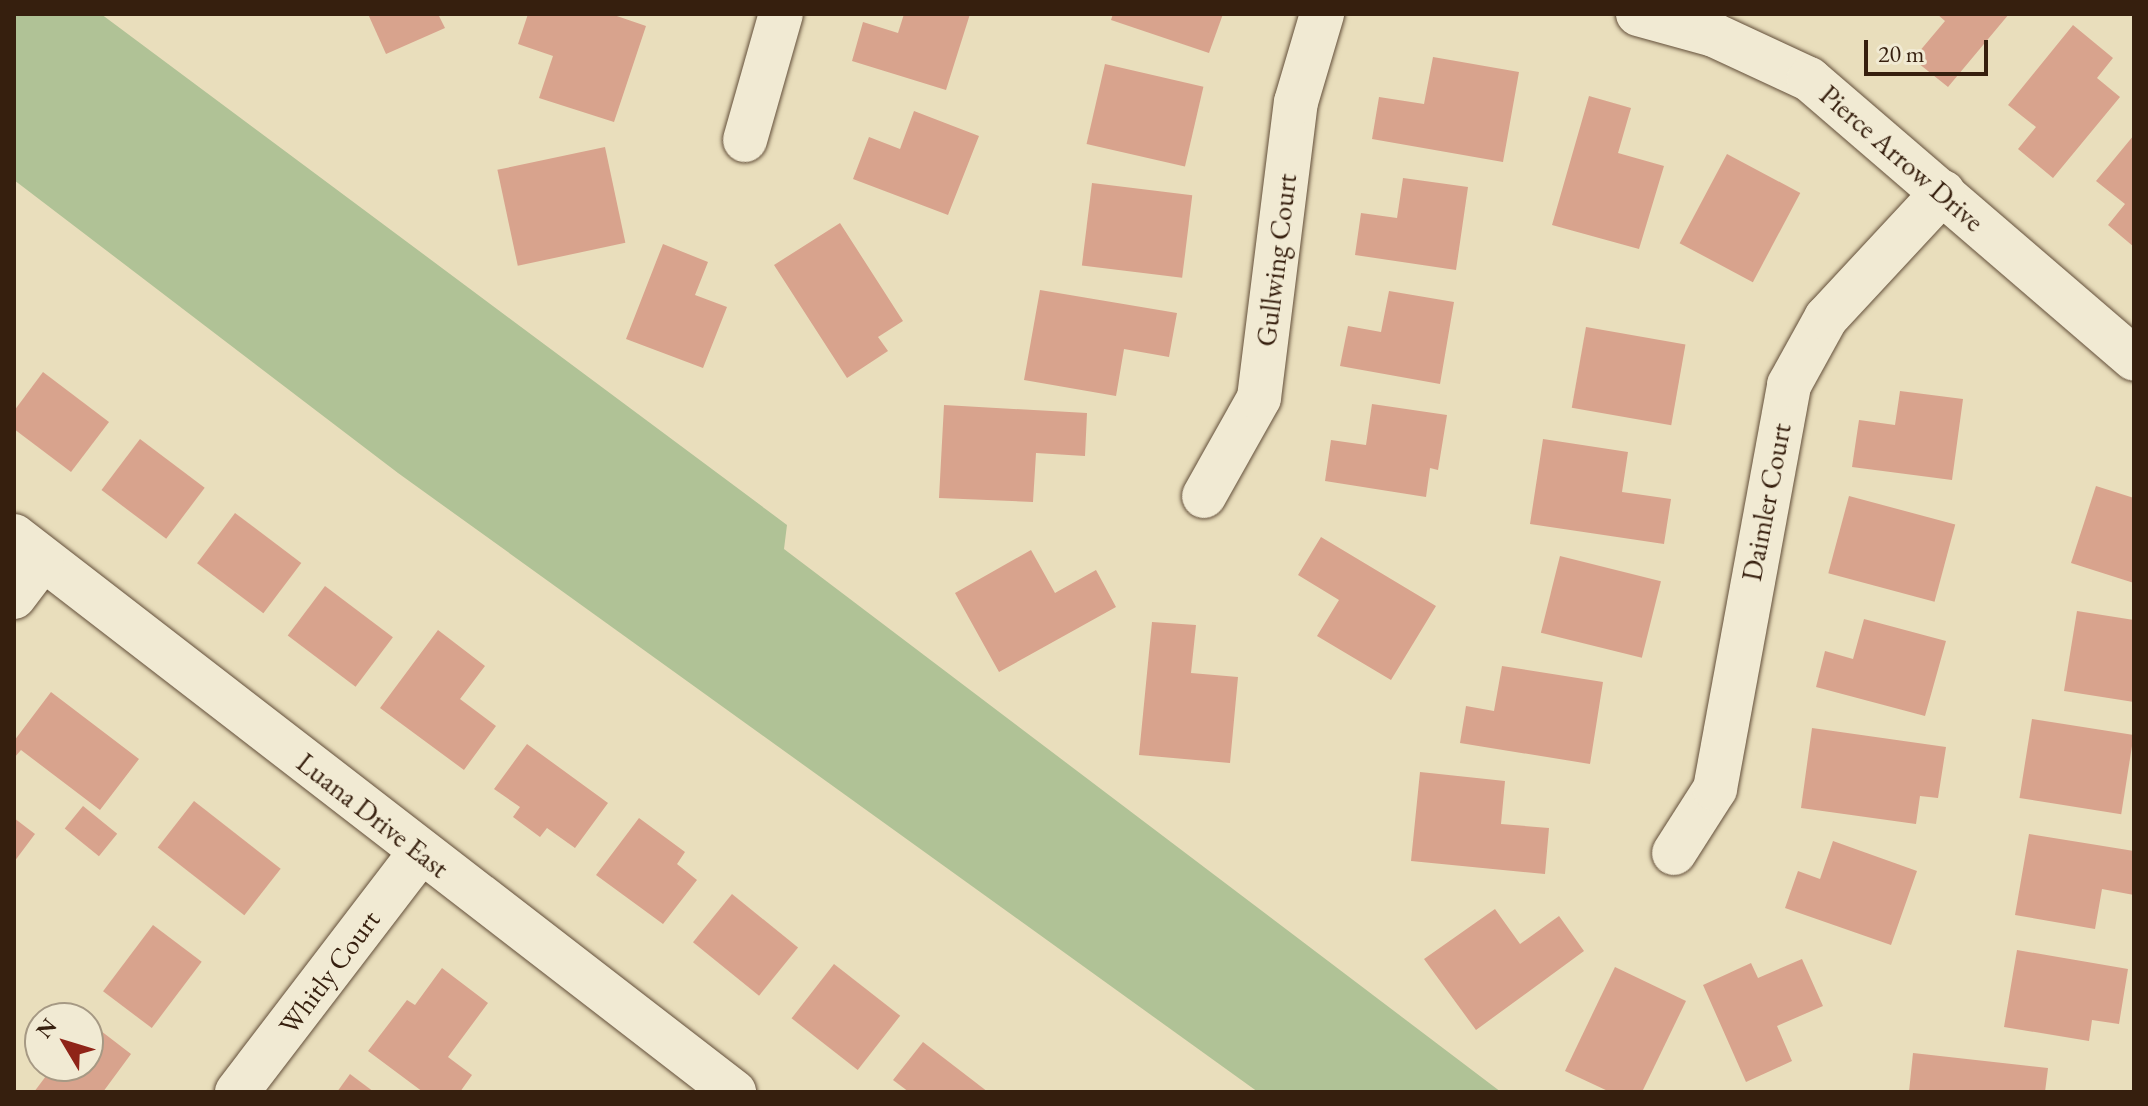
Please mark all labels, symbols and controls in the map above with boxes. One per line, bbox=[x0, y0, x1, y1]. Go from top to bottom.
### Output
scale bar bbox=[1868, 24, 1992, 74]
text: 20 m bbox=[1878, 38, 1925, 69]
street label: Pierce Arrow Drive bbox=[1813, 78, 1991, 238]
street label: Gullwing Court bbox=[1249, 172, 1303, 348]
street label: Daimler Court bbox=[1734, 420, 1798, 584]
street label: Luana Drive East bbox=[290, 745, 456, 885]
street label: Whitly Court bbox=[271, 903, 387, 1041]
north arrow bbox=[24, 1002, 104, 1082]
text: N bbox=[29, 1012, 63, 1044]

